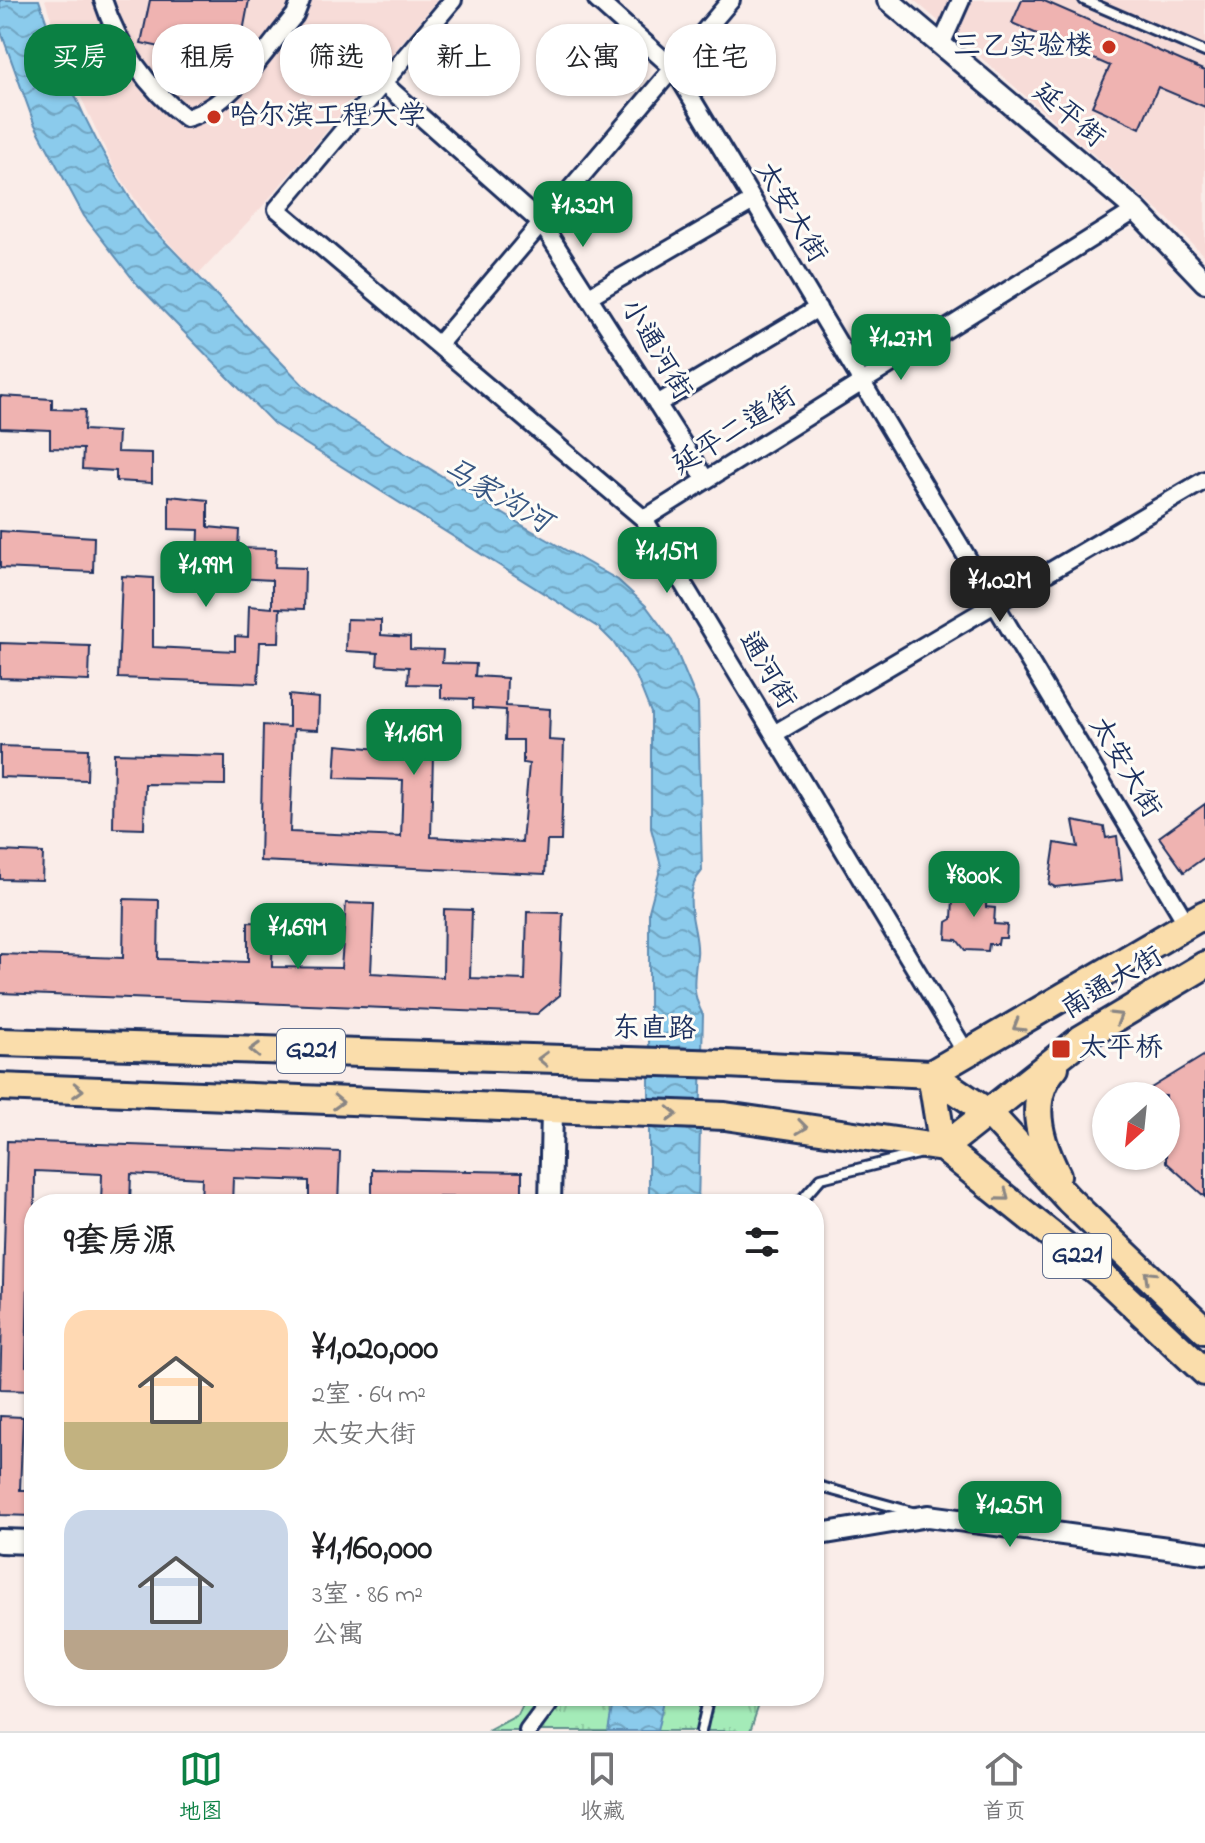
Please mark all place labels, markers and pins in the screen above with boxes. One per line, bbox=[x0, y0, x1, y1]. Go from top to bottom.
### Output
place label: 三乙实验楼 bbox=[953, 27, 1093, 68]
marker: 三乙实验楼 bbox=[1100, 38, 1118, 56]
place label: 哈尔滨工程大学 bbox=[230, 97, 426, 138]
marker: 哈尔滨工程大学 bbox=[205, 108, 223, 126]
pin: ¥1.32M bbox=[518, 181, 648, 249]
pin: ¥1.27M bbox=[836, 314, 966, 382]
pin: ¥1.15M bbox=[602, 527, 732, 595]
pin: ¥1.99M bbox=[141, 541, 271, 609]
pin: ¥1.02M bbox=[935, 556, 1065, 624]
pin: ¥1.16M bbox=[349, 709, 479, 777]
pin: ¥800K bbox=[918, 851, 1030, 919]
pin: ¥1.69M bbox=[233, 903, 363, 971]
place label: 太平桥 bbox=[1079, 1029, 1163, 1070]
marker: 太平桥 bbox=[1050, 1038, 1072, 1060]
pin: ¥1.25M bbox=[945, 1481, 1075, 1549]

